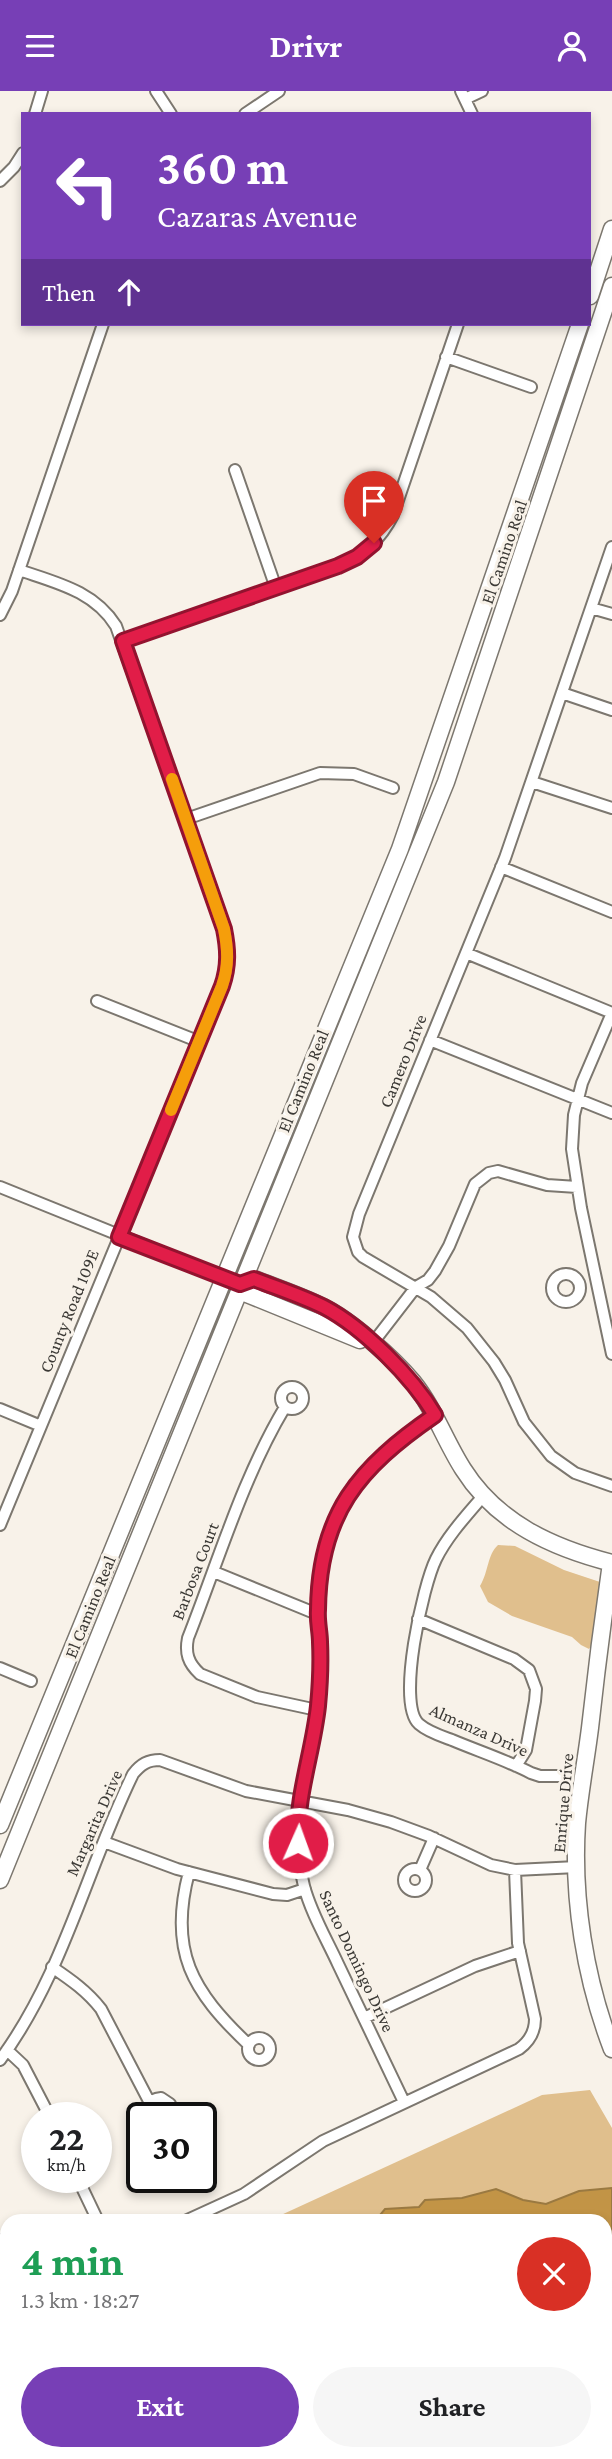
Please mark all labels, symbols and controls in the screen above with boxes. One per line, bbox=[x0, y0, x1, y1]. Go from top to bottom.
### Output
icon: menu bbox=[21, 27, 59, 65]
icon: person bbox=[553, 27, 591, 65]
text: Drivr bbox=[270, 28, 342, 64]
icon: left bbox=[42, 140, 133, 231]
text: 360 m bbox=[157, 140, 288, 195]
text: Cazaras Avenue bbox=[157, 198, 357, 234]
icon: ahead bbox=[110, 273, 148, 311]
text: Then bbox=[42, 278, 96, 307]
pin bbox=[344, 471, 404, 543]
icon: arrive bbox=[355, 482, 393, 520]
street label: El Camino Real bbox=[477, 497, 531, 607]
street label: Camero Drive bbox=[375, 1011, 431, 1111]
street label: El Camino Real bbox=[273, 1027, 333, 1135]
street label: County Road 109E bbox=[35, 1246, 103, 1376]
street label: Barbosa Court bbox=[167, 1518, 223, 1623]
street label: El Camino Real bbox=[60, 1553, 120, 1661]
street label: Almanza Drive bbox=[427, 1699, 532, 1761]
street label: Enrique Drive bbox=[549, 1752, 577, 1854]
street label: Margarita Drive bbox=[62, 1767, 126, 1879]
position arrow bbox=[261, 1806, 335, 1880]
street label: Santo Domingo Drive bbox=[315, 1887, 399, 2035]
speed limit sign: 30 bbox=[126, 2102, 217, 2193]
text: 22 bbox=[49, 2119, 84, 2158]
text: km/h bbox=[47, 2155, 86, 2175]
text: 4 min bbox=[21, 2237, 124, 2284]
button: close bbox=[517, 2237, 591, 2311]
text: 1.3 km · 18:27 bbox=[21, 2287, 139, 2313]
button: Exit bbox=[21, 2367, 299, 2447]
button: Share bbox=[313, 2367, 591, 2447]

